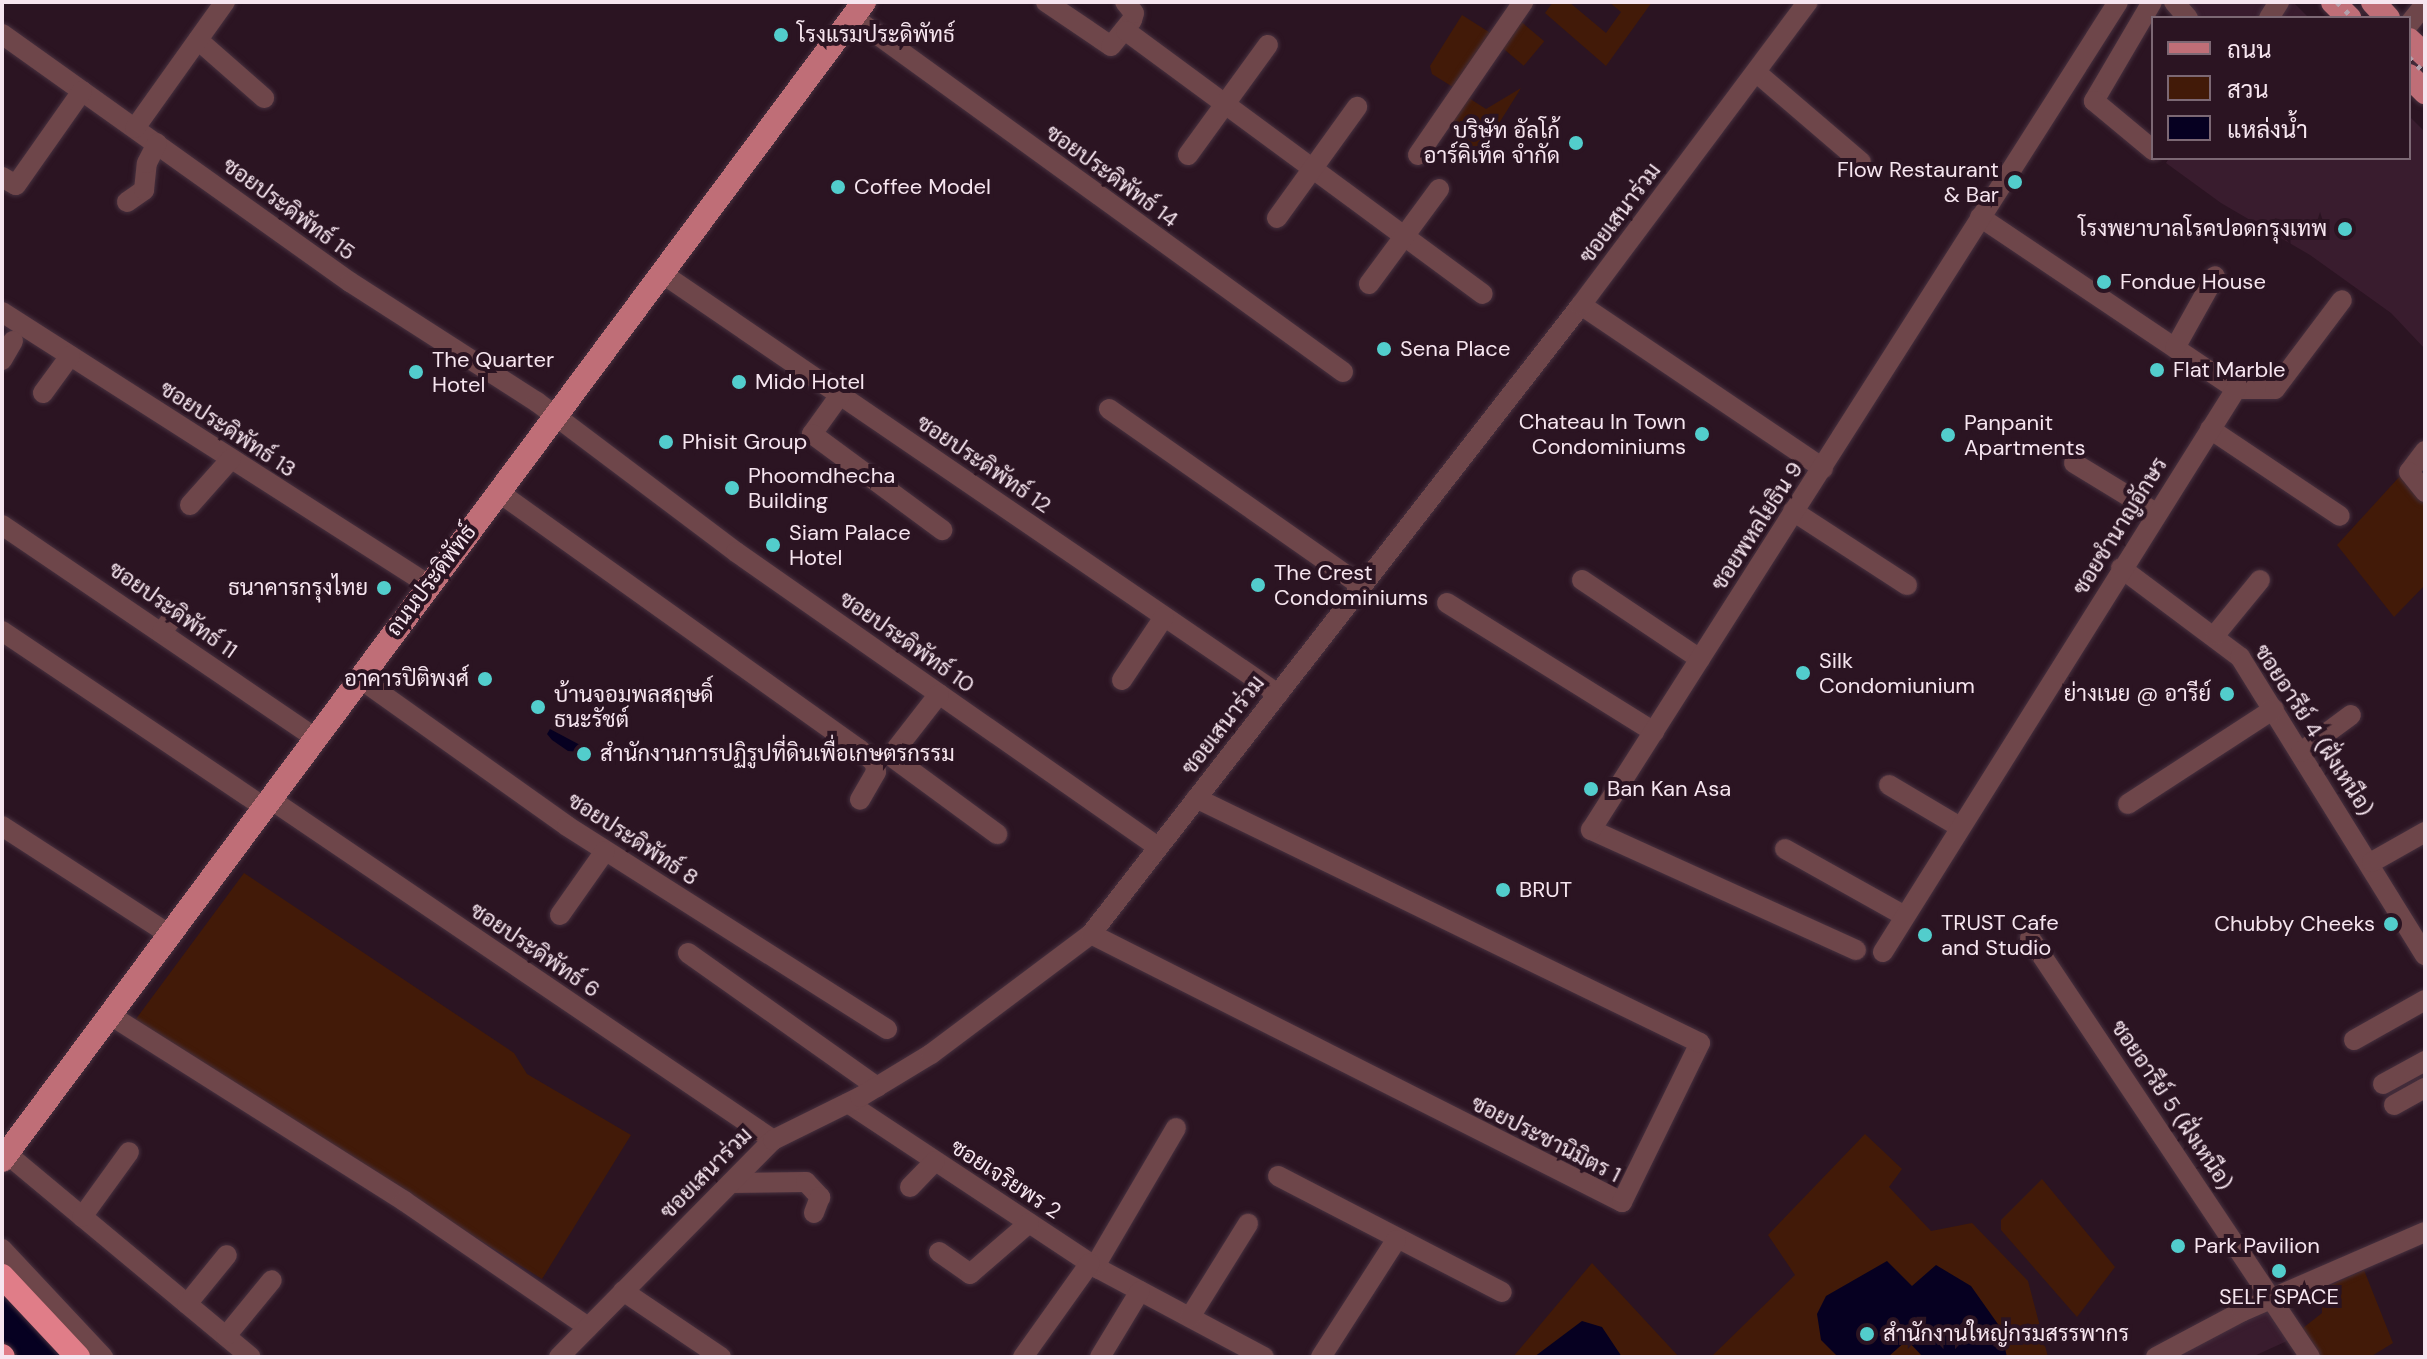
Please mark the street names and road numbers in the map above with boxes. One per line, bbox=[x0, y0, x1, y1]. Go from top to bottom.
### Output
street label: ซอยประดิพัทธ์ 14 bbox=[1041, 119, 1183, 233]
street label: ซอยประดิพัทธ์ 15 bbox=[218, 152, 360, 266]
street label: ซอยเสนาร่วม bbox=[1574, 158, 1666, 268]
street label: ซอยประดิพัทธ์ 13 bbox=[155, 375, 301, 483]
street label: ซอยประดิพัทธ์ 12 bbox=[912, 409, 1056, 519]
street label: ซอยชำนาญอักษร bbox=[2067, 452, 2173, 600]
street label: ซอยพหลโยธิน 9 bbox=[1706, 457, 1808, 595]
street label: ถนนประดิพัทธ์ bbox=[380, 519, 482, 641]
street label: ซอยประดิพัทธ์ 11 bbox=[104, 556, 242, 664]
street label: ซอยประดิพัทธ์ 10 bbox=[834, 586, 980, 698]
street label: ซอยอารีย์ 4 (ฝั่งเหนือ) bbox=[2249, 639, 2379, 821]
street label: ซอยเสนาร่วม bbox=[1176, 670, 1270, 780]
street label: ซอยประดิพัทธ์ 8 bbox=[563, 787, 703, 891]
street label: ซอยประดิพัทธ์ 6 bbox=[465, 897, 605, 1003]
street label: ซอยอารีย์ 5 (ฝั่งเหนือ) bbox=[2105, 1015, 2239, 1195]
street label: ซอยประชานิมิตร 1 bbox=[1467, 1090, 1625, 1188]
street label: ซอยเสนาร่วม bbox=[655, 1122, 757, 1224]
street label: ซอยเจริยพร 2 bbox=[946, 1134, 1066, 1224]

